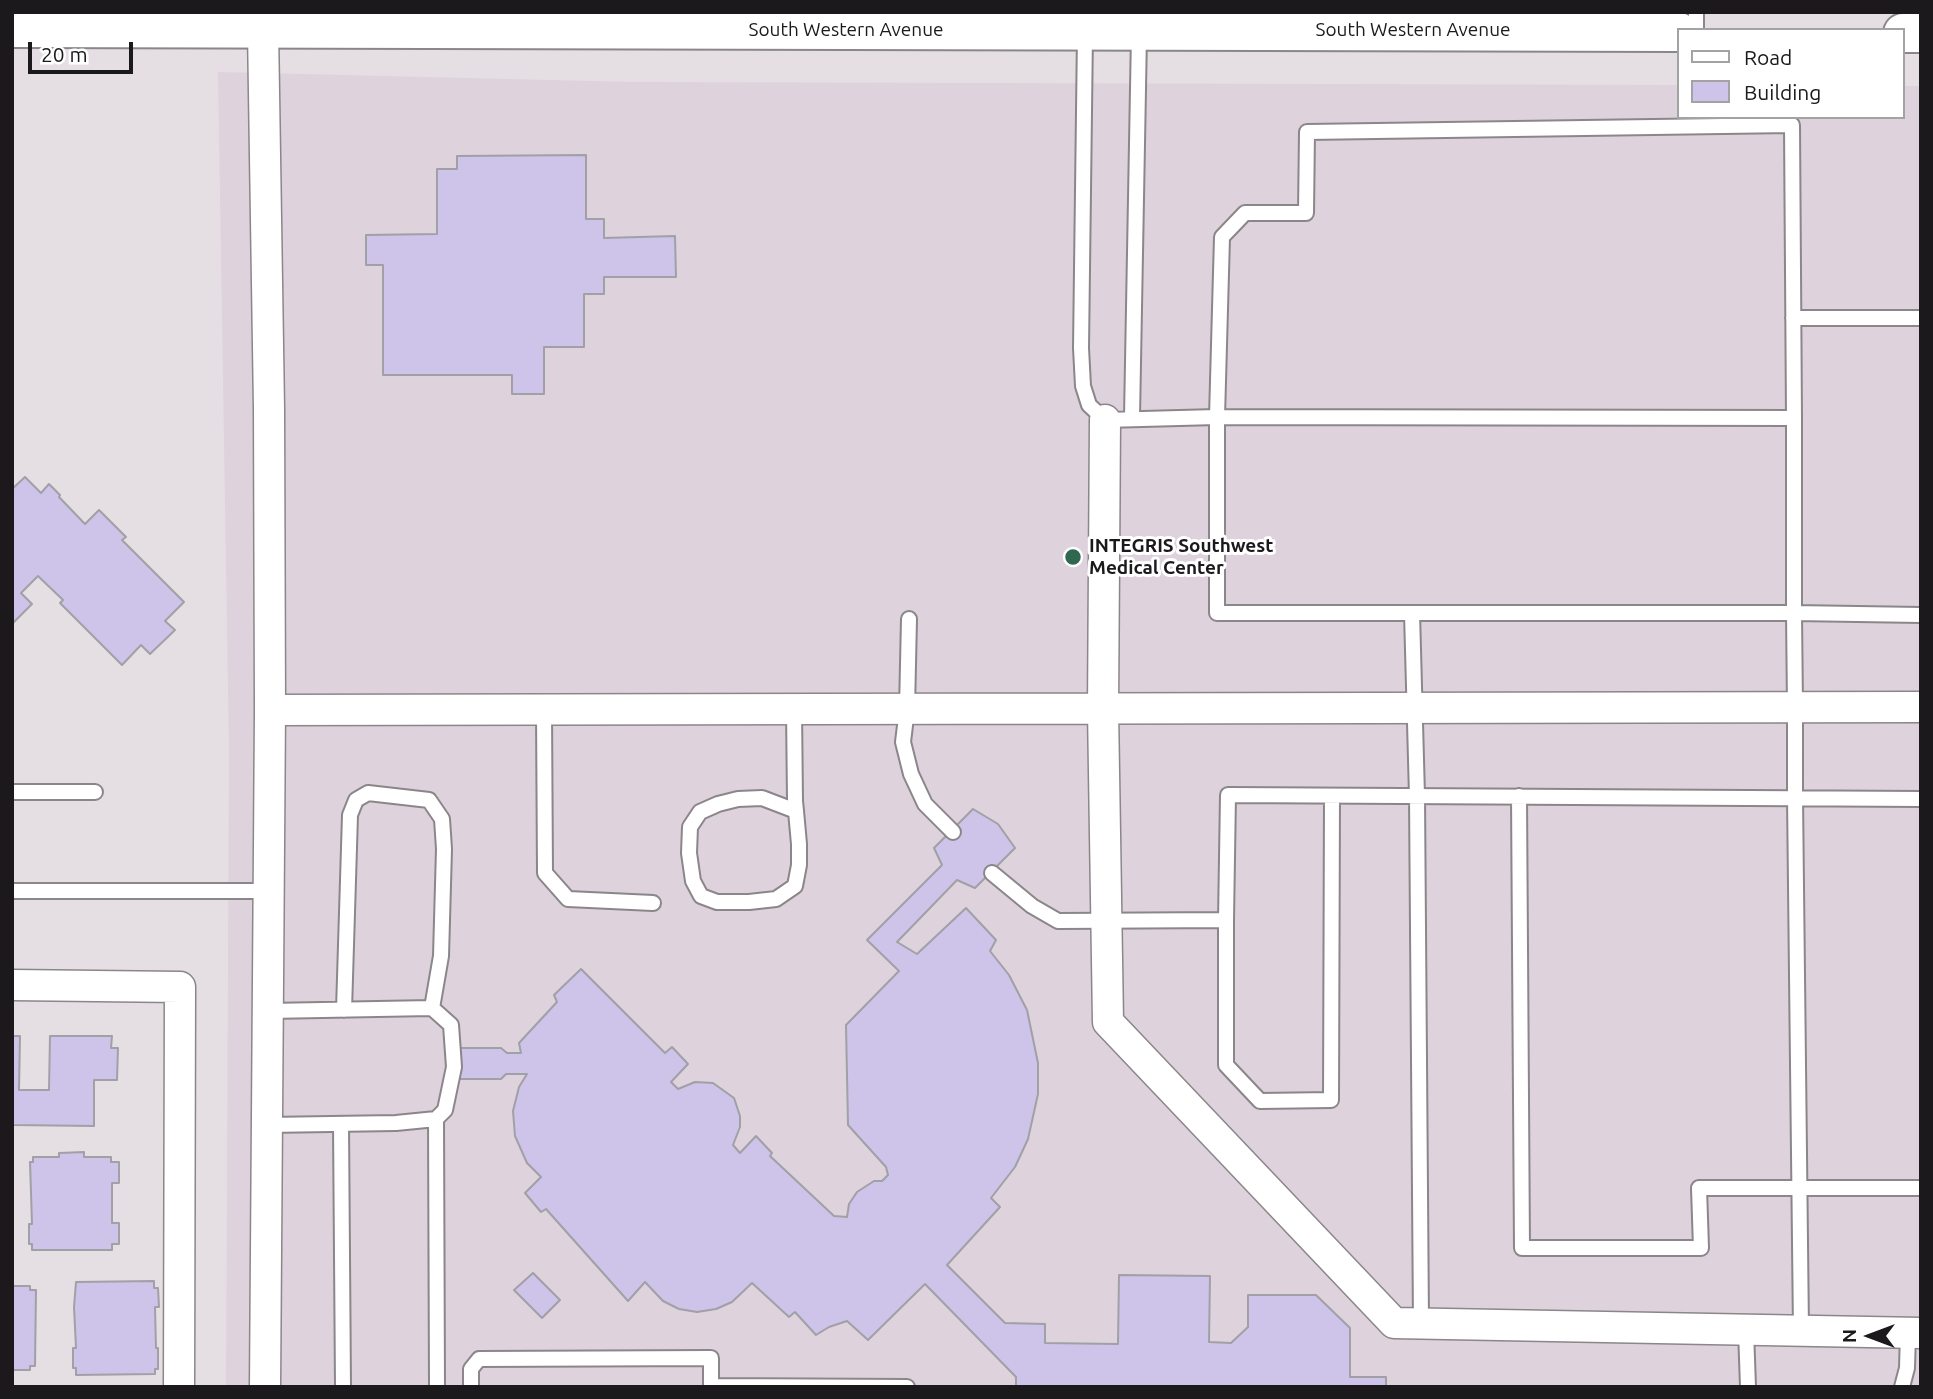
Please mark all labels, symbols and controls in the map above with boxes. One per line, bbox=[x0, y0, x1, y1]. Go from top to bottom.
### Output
street label: South Western Avenue bbox=[749, 19, 943, 41]
street label: South Western Avenue bbox=[1316, 19, 1510, 41]
scale bar bbox=[32, 28, 136, 72]
legend bbox=[1678, 28, 1905, 119]
text: 20 m bbox=[41, 42, 88, 66]
text: Road bbox=[1744, 45, 1792, 69]
text: Building bbox=[1744, 80, 1821, 104]
place label: INTEGRIS Southwest Medical Center bbox=[1089, 535, 1273, 579]
marker: INTEGRIS Southwest Medical Center bbox=[1063, 547, 1083, 567]
north arrow bbox=[1835, 1301, 1905, 1371]
text: N bbox=[1838, 1329, 1860, 1343]

